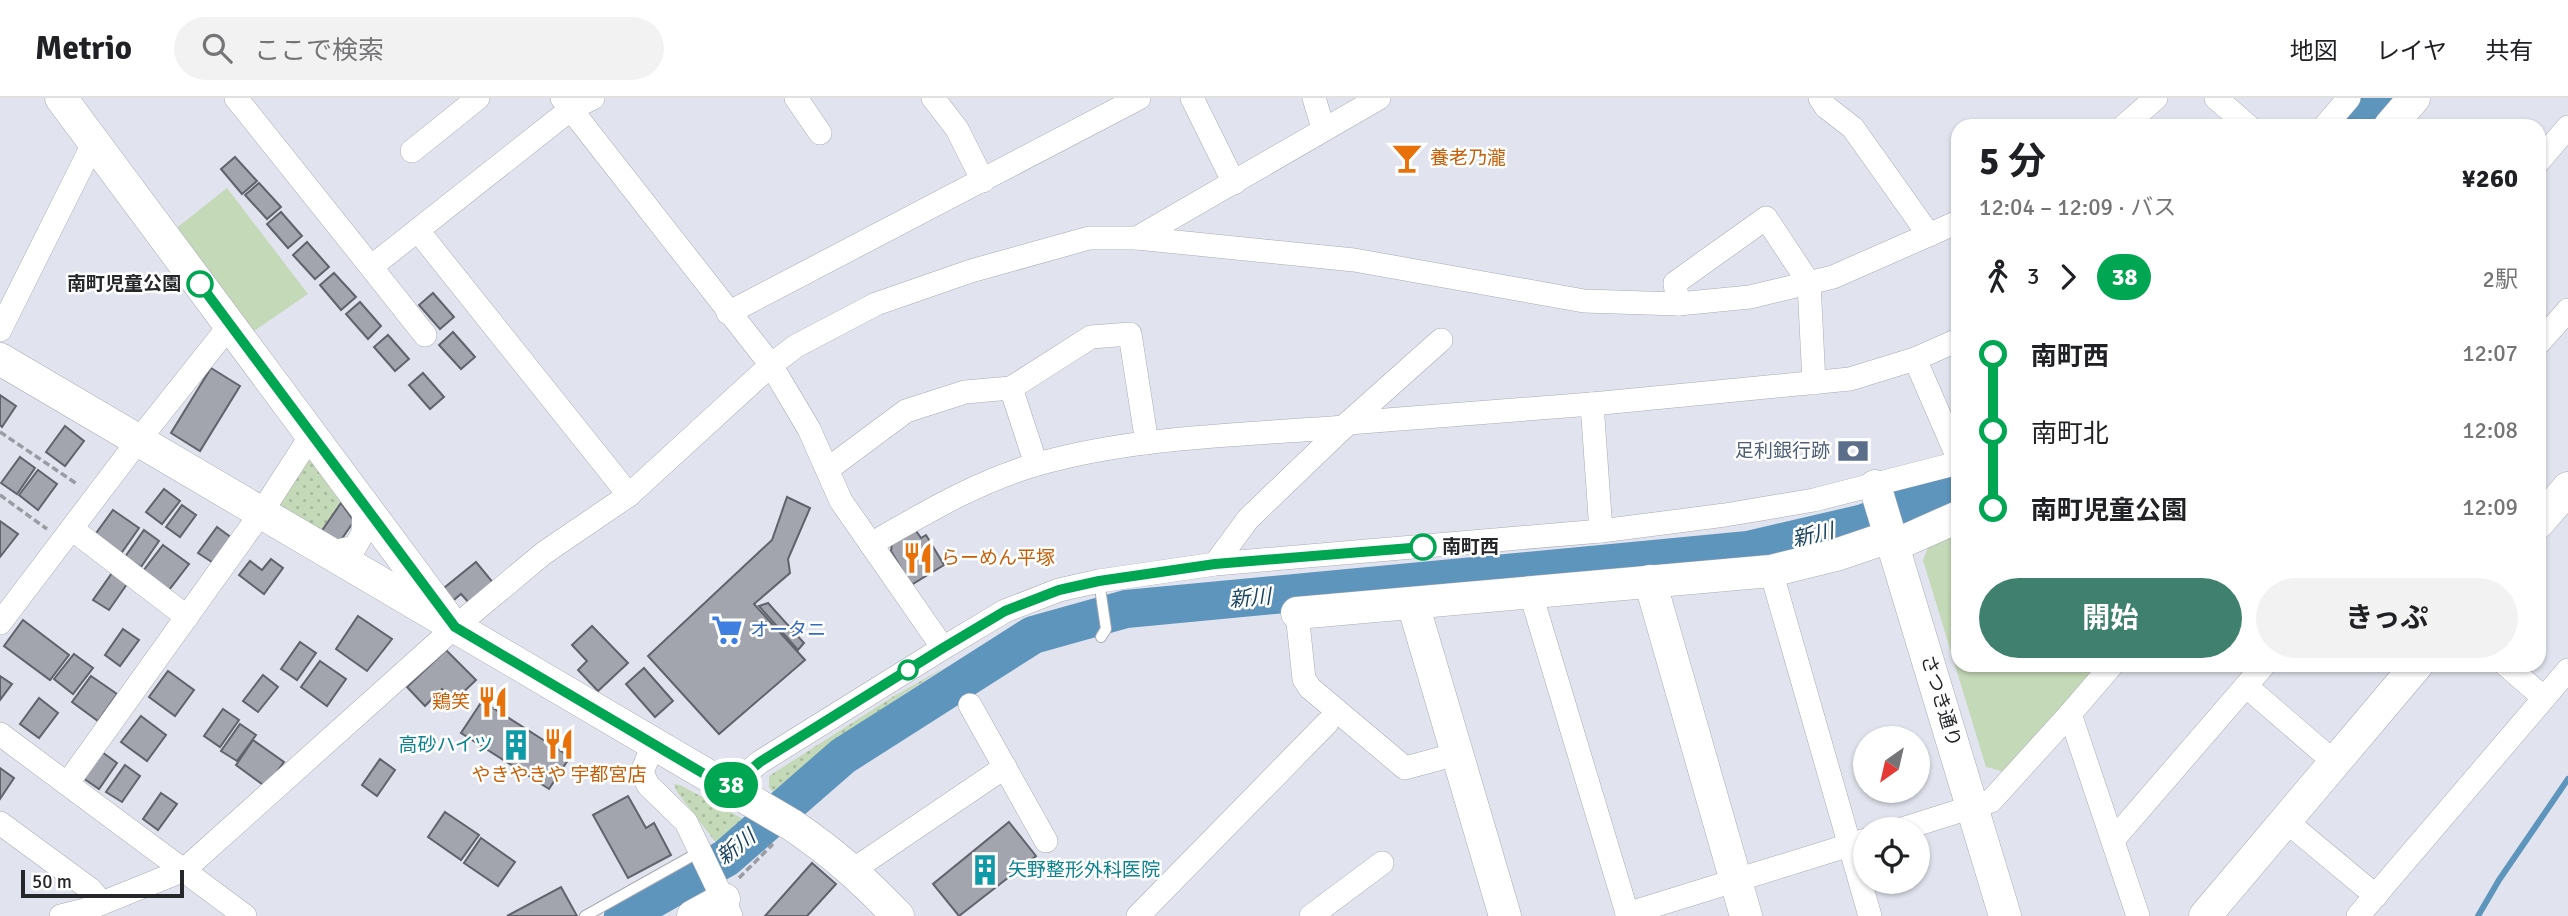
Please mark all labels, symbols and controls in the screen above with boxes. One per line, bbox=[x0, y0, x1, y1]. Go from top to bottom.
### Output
search box bbox=[174, 17, 664, 80]
text: Metrio bbox=[35, 28, 132, 69]
icon: search bbox=[198, 29, 236, 67]
text: ここで検索 bbox=[254, 35, 384, 67]
text: 地図 bbox=[2290, 36, 2338, 66]
text: レイヤ bbox=[2376, 36, 2447, 66]
text: 共有 bbox=[2485, 36, 2533, 66]
text: 5 分 bbox=[1979, 138, 2046, 185]
bar icon: 養老乃瀧 bbox=[1390, 141, 1424, 175]
place label: 養老乃瀧 bbox=[1430, 146, 1506, 170]
text: ¥260 bbox=[2462, 163, 2518, 195]
text: 12:04 – 12:09 · バス bbox=[1979, 193, 2176, 222]
icon: walk bbox=[1979, 258, 2017, 296]
icon: forward bbox=[2049, 258, 2087, 296]
text: 3 bbox=[2027, 262, 2039, 291]
text: 38 bbox=[2111, 262, 2137, 292]
text: 2駅 bbox=[2483, 265, 2518, 294]
marker: 南町児童公園 bbox=[187, 271, 213, 297]
place label: 南町児童公園 bbox=[67, 272, 181, 296]
text: 12:07 bbox=[2462, 339, 2518, 368]
text: 南町西 bbox=[2031, 341, 2109, 373]
text: 12:08 bbox=[2462, 416, 2518, 445]
text: 南町北 bbox=[2031, 418, 2109, 450]
bank icon: 足利銀行跡 bbox=[1836, 434, 1870, 468]
place label: 足利銀行跡 bbox=[1735, 439, 1830, 463]
text: 12:09 bbox=[2462, 493, 2518, 522]
text: 南町児童公園 bbox=[2031, 495, 2187, 527]
water label: 新川 bbox=[1790, 517, 1838, 552]
marker: 南町西 bbox=[1410, 534, 1436, 560]
place label: 南町西 bbox=[1442, 535, 1499, 559]
restaurant icon: らーめん平塚 bbox=[901, 541, 935, 575]
place label: らーめん平塚 bbox=[941, 546, 1055, 570]
button: 開始 bbox=[1979, 578, 2242, 658]
button: きっぷ bbox=[2256, 578, 2518, 658]
water label: 新川 bbox=[1228, 583, 1274, 613]
supermarket icon: オータニ bbox=[710, 613, 744, 647]
place label: オータニ bbox=[750, 618, 826, 642]
street label: さつき通り bbox=[1916, 652, 1966, 750]
unlabelled marker bbox=[898, 660, 918, 680]
restaurant icon: 鶏笑 bbox=[476, 685, 510, 719]
place label: 鶏笑 bbox=[432, 690, 470, 714]
north arrow bbox=[1853, 726, 1930, 803]
map controls bbox=[1853, 726, 1930, 894]
restaurant icon: やきやきや 宇都宮店 bbox=[542, 727, 576, 761]
building icon: 高砂ハイツ bbox=[499, 728, 533, 762]
place label: 高砂ハイツ bbox=[398, 733, 493, 757]
line badge: 38 bbox=[700, 762, 762, 808]
place label: やきやきや 宇都宮店 bbox=[471, 763, 647, 787]
text: 38 bbox=[718, 770, 744, 800]
button: locate bbox=[1853, 817, 1930, 894]
water label: 新川 bbox=[711, 823, 762, 870]
building icon: 矢野整形外科医院 bbox=[968, 853, 1002, 887]
place label: 矢野整形外科医院 bbox=[1008, 858, 1160, 882]
scale bar bbox=[21, 867, 184, 899]
text: 50 m bbox=[32, 870, 72, 894]

